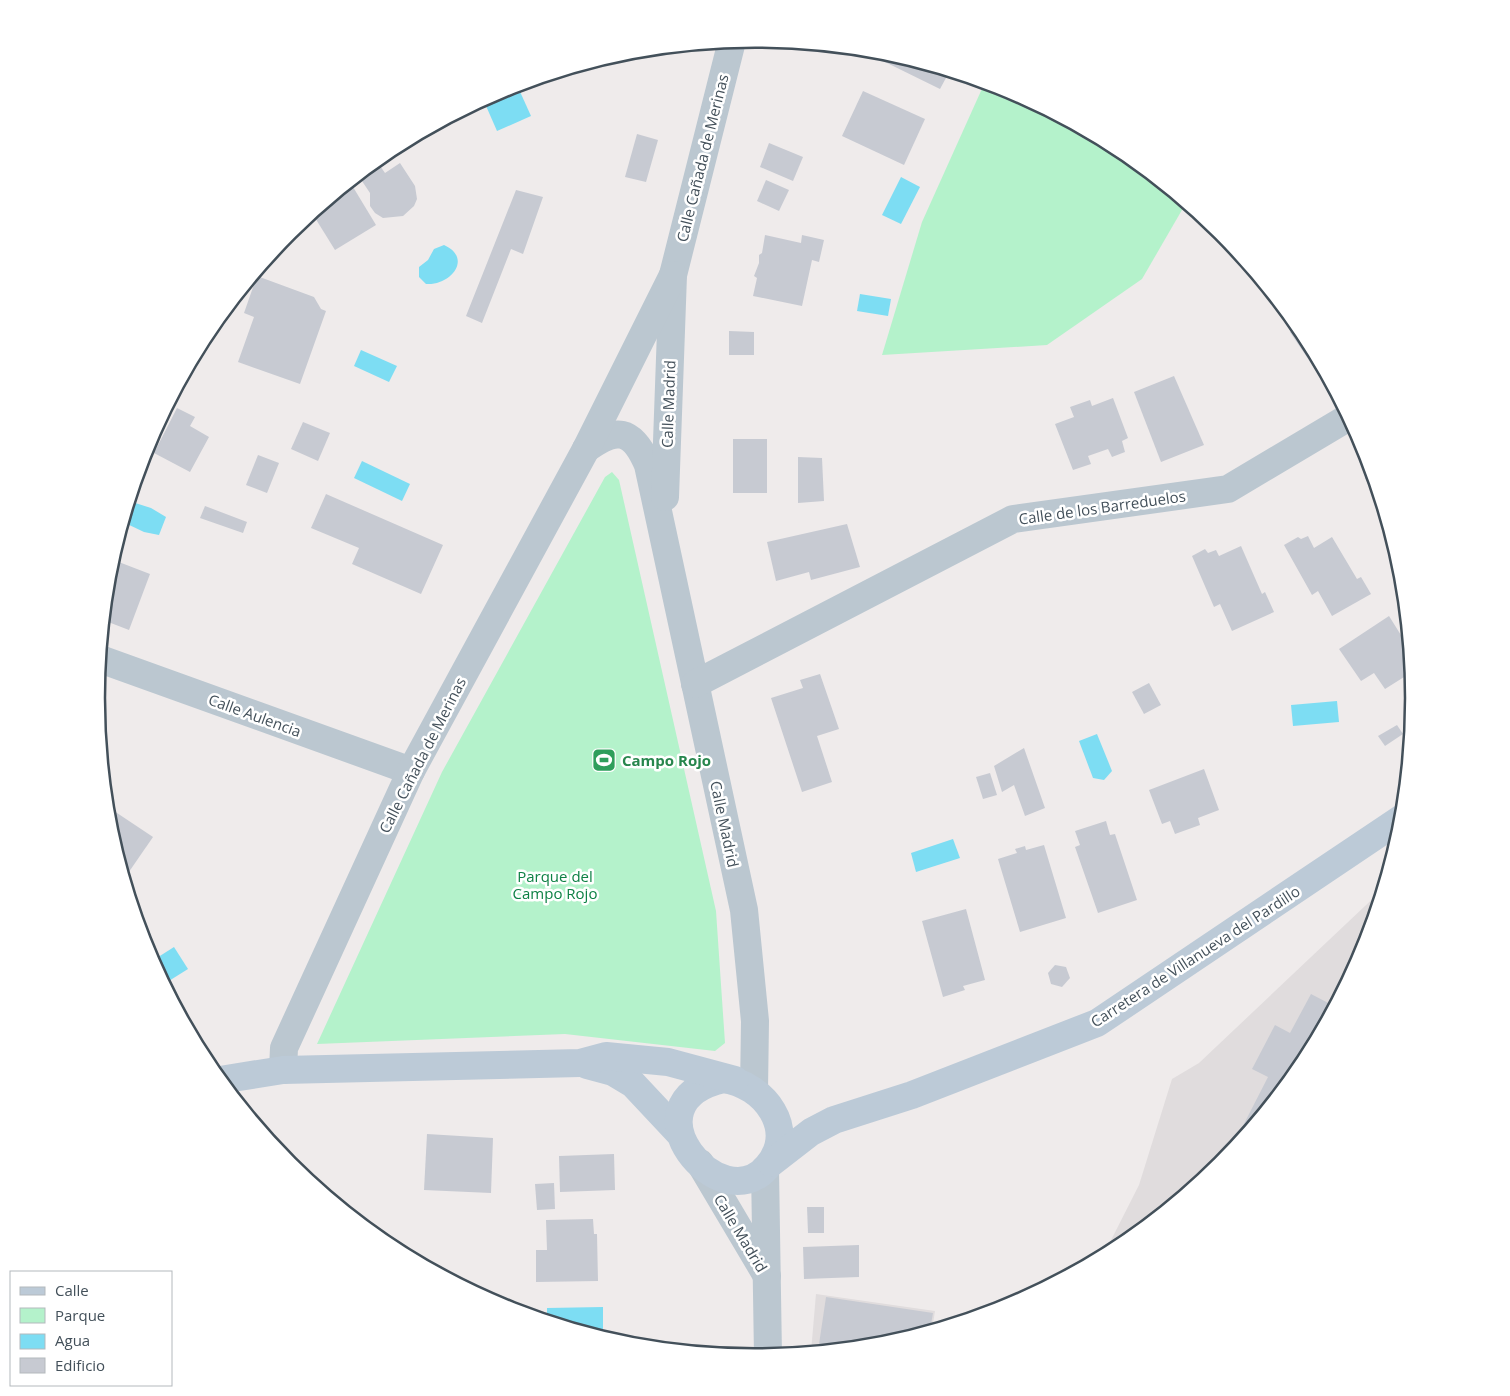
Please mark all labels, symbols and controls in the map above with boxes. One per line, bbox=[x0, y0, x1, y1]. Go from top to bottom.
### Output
street label: Calle Cañada de Merinas bbox=[671, 72, 733, 244]
street label: Calle Madrid bbox=[656, 360, 680, 448]
street label: Calle de los Barreduelos bbox=[1017, 485, 1187, 529]
street label: Calle Cañada de Merinas bbox=[374, 674, 470, 836]
street label: Calle Aulencia bbox=[206, 689, 304, 741]
sports icon: Campo Rojo bbox=[591, 747, 617, 773]
place label: Campo Rojo bbox=[622, 750, 711, 770]
street label: Calle Madrid bbox=[706, 779, 744, 869]
park label: Parque del Campo Rojo bbox=[513, 866, 597, 903]
street label: Carretera de Villanueva del Pardillo bbox=[1087, 881, 1303, 1031]
street label: Calle Madrid bbox=[710, 1190, 772, 1276]
legend bbox=[10, 1271, 172, 1386]
text: Calle bbox=[55, 1280, 89, 1300]
text: Parque bbox=[55, 1305, 105, 1325]
text: Agua bbox=[55, 1330, 90, 1350]
text: Edificio bbox=[55, 1355, 105, 1375]

